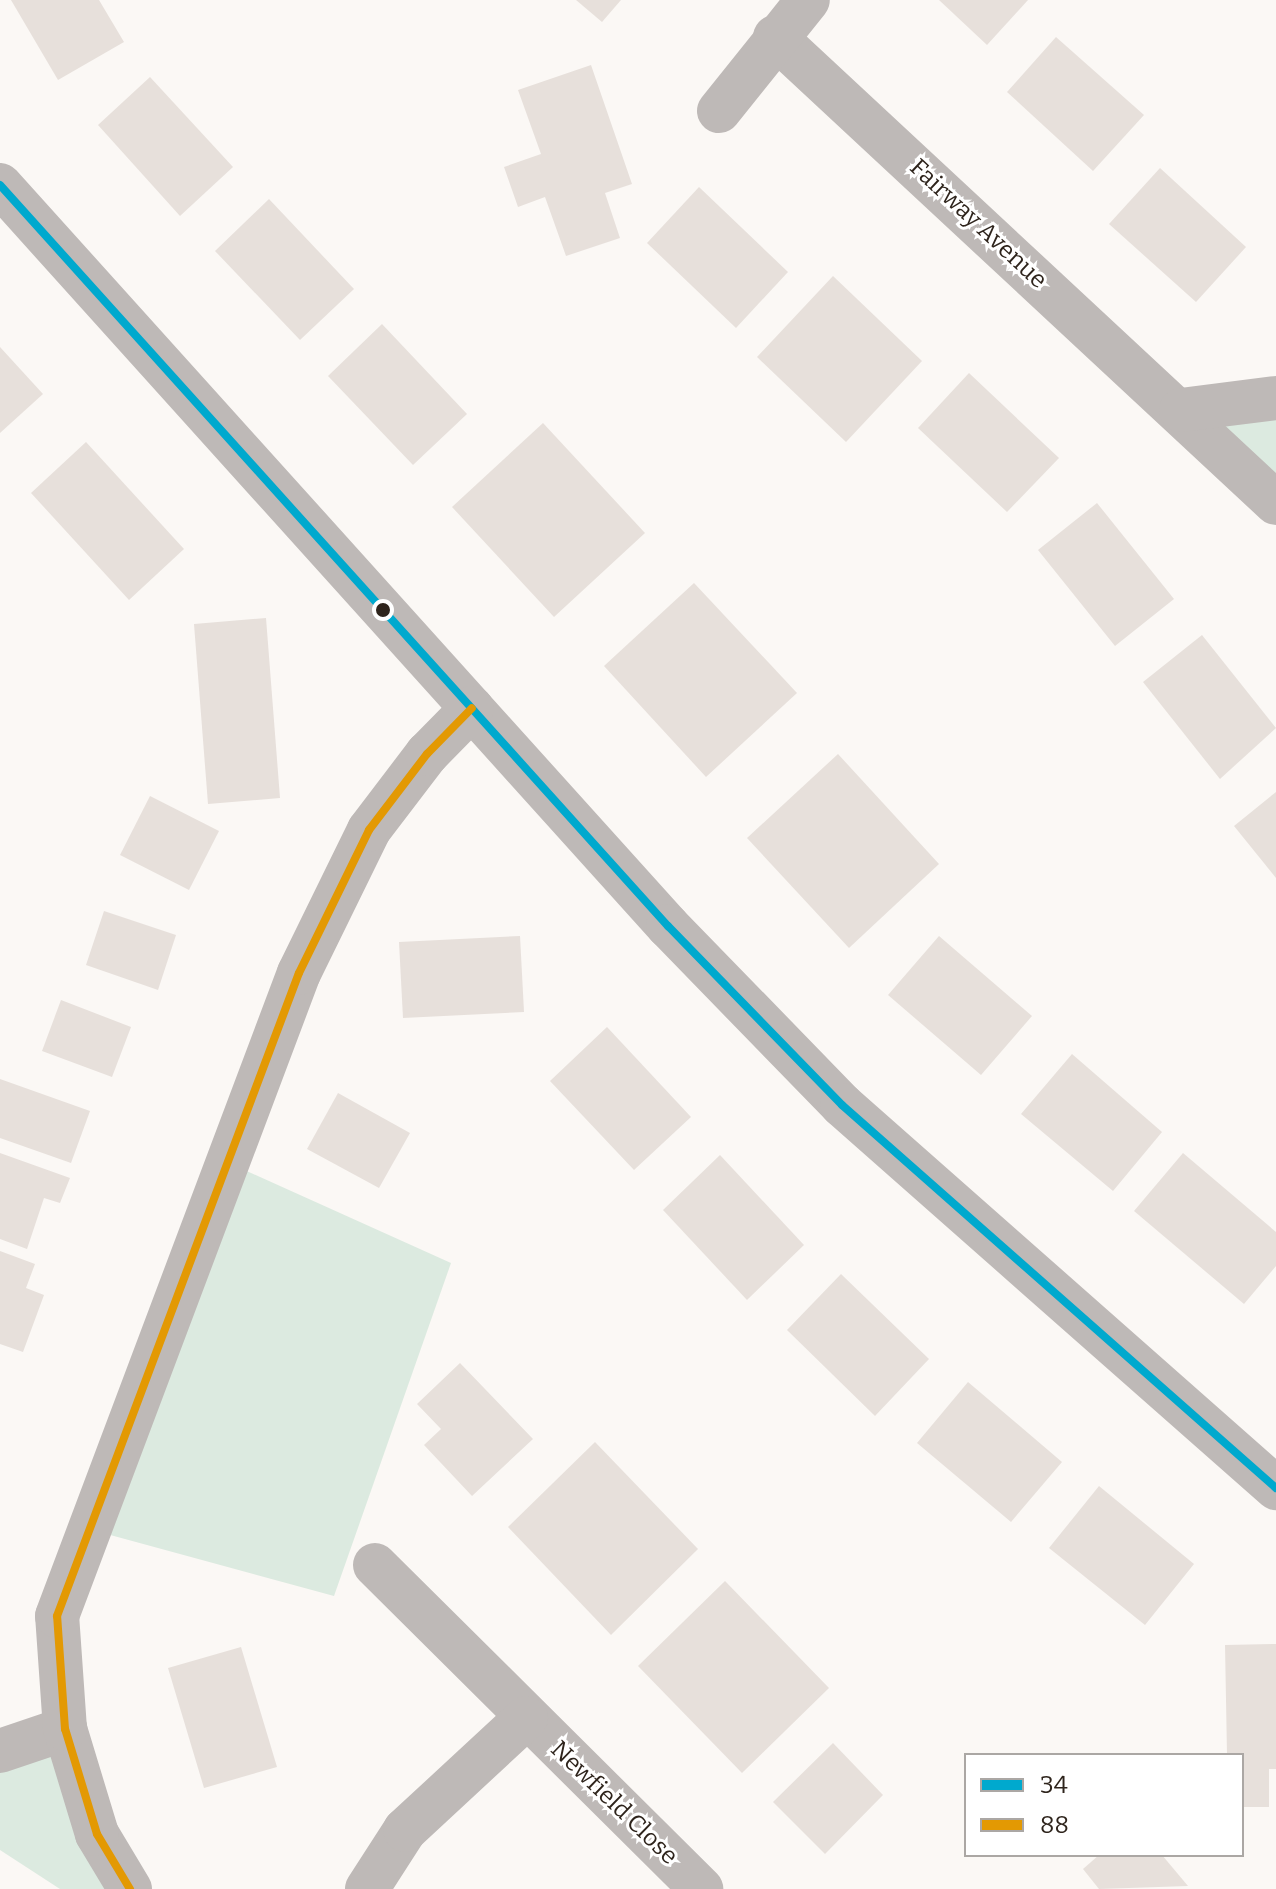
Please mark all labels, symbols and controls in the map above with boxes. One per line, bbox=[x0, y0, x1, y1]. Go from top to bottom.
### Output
street label: Fairway Avenue bbox=[904, 153, 1052, 295]
unlabelled marker bbox=[375, 602, 391, 618]
street label: Newfield Close bbox=[545, 1735, 683, 1871]
legend bbox=[964, 1753, 1244, 1857]
text: 34 bbox=[1040, 1771, 1068, 1799]
text: 88 bbox=[1040, 1811, 1069, 1839]

